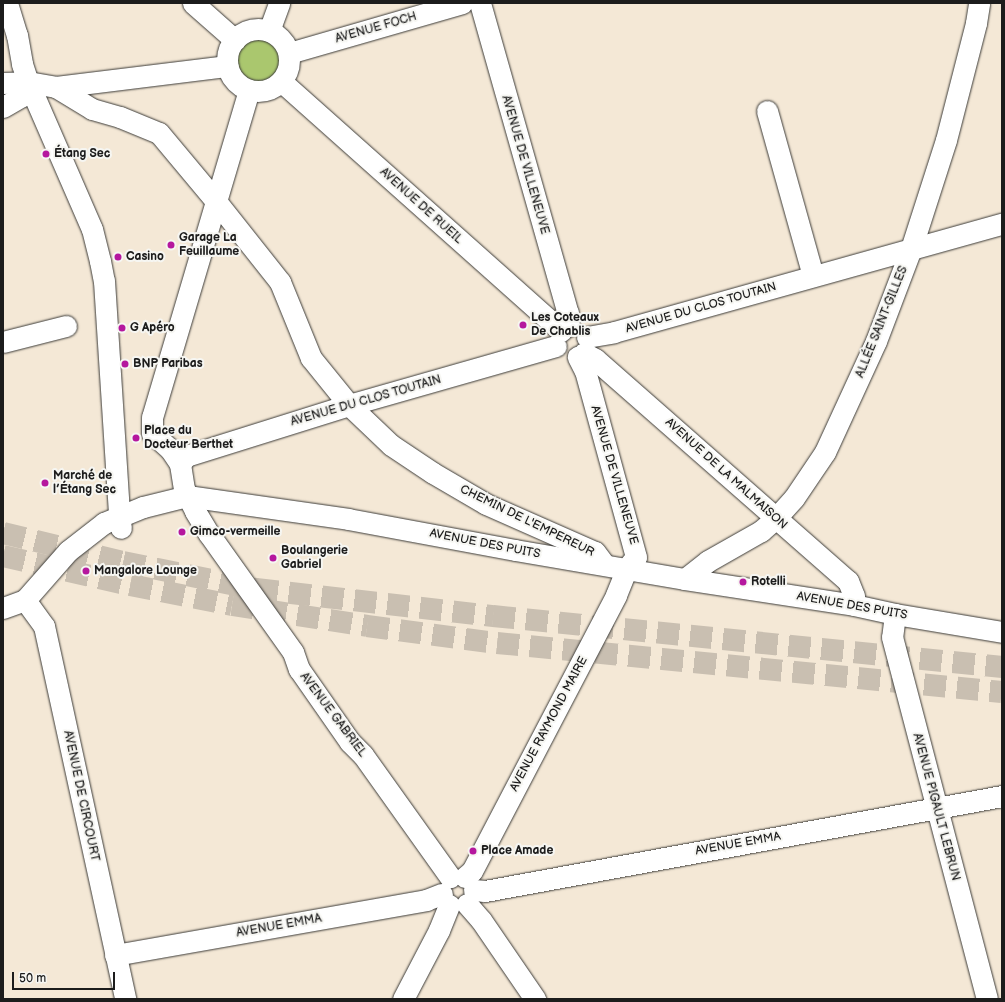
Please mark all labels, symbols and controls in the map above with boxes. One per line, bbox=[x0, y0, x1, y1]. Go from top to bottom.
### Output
street label: AVENUE FOCH bbox=[334, 9, 418, 47]
street label: AVENUE DE VILLENEUVE bbox=[498, 94, 552, 236]
place label: Étang Sec bbox=[54, 147, 110, 161]
marker: Étang Sec bbox=[41, 149, 51, 159]
street label: AVENUE DE RUEIL bbox=[377, 165, 465, 247]
place label: Garage La Feuillaume bbox=[179, 231, 239, 259]
marker: Garage La Feuillaume bbox=[166, 240, 176, 250]
place label: Casino bbox=[126, 250, 164, 264]
marker: Casino bbox=[113, 252, 123, 262]
street label: ALLÉE SAINT-GILLES bbox=[853, 264, 911, 380]
street label: AVENUE DU CLOS TOUTAIN bbox=[624, 280, 778, 336]
place label: Les Coteaux De Chablis bbox=[531, 311, 599, 339]
marker: Les Coteaux De Chablis bbox=[518, 320, 528, 330]
place label: G Apéro bbox=[130, 321, 175, 335]
marker: G Apéro bbox=[117, 323, 127, 333]
place label: BNP Paribas bbox=[133, 357, 203, 371]
marker: BNP Paribas bbox=[120, 359, 130, 369]
street label: AVENUE DU CLOS TOUTAIN bbox=[289, 373, 443, 429]
street label: AVENUE DE VILLENEUVE bbox=[587, 404, 641, 546]
street label: AVENUE DE LA MALMAISON bbox=[662, 415, 790, 533]
place label: Place du Docteur Berthet bbox=[144, 424, 233, 452]
marker: Place du Docteur Berthet bbox=[131, 433, 141, 443]
place label: Marché de l’Étang Sec bbox=[53, 469, 116, 497]
marker: Marché de l’Étang Sec bbox=[40, 478, 50, 488]
street label: CHEMIN DE L'EMPEREUR bbox=[458, 482, 596, 560]
place label: Gimco-vermeille bbox=[190, 525, 280, 539]
street label: AVENUE DES PUITS bbox=[429, 526, 541, 562]
marker: Gimco-vermeille bbox=[177, 527, 187, 537]
place label: Boulangerie Gabriel bbox=[281, 544, 348, 572]
marker: Boulangerie Gabriel bbox=[268, 553, 278, 563]
place label: Mangalore Lounge bbox=[94, 564, 197, 578]
marker: Mangalore Lounge bbox=[81, 566, 91, 576]
place label: Rotelli bbox=[751, 575, 786, 589]
marker: Rotelli bbox=[738, 577, 748, 587]
street label: AVENUE DES PUITS bbox=[795, 589, 909, 623]
street label: AVENUE RAYMOND MAIRE bbox=[507, 654, 591, 794]
street label: AVENUE GABRIEL bbox=[297, 670, 369, 760]
street label: AVENUE DE CIRCOURT bbox=[60, 729, 102, 863]
street label: AVENUE PIGAULT LEBRUN bbox=[909, 732, 963, 882]
street label: AVENUE EMMA bbox=[694, 829, 782, 859]
place label: Place Amade bbox=[481, 844, 553, 858]
marker: Place Amade bbox=[468, 846, 478, 856]
street label: AVENUE EMMA bbox=[235, 911, 323, 941]
scale bar bbox=[14, 964, 117, 990]
text: 50 m bbox=[19, 971, 46, 986]

